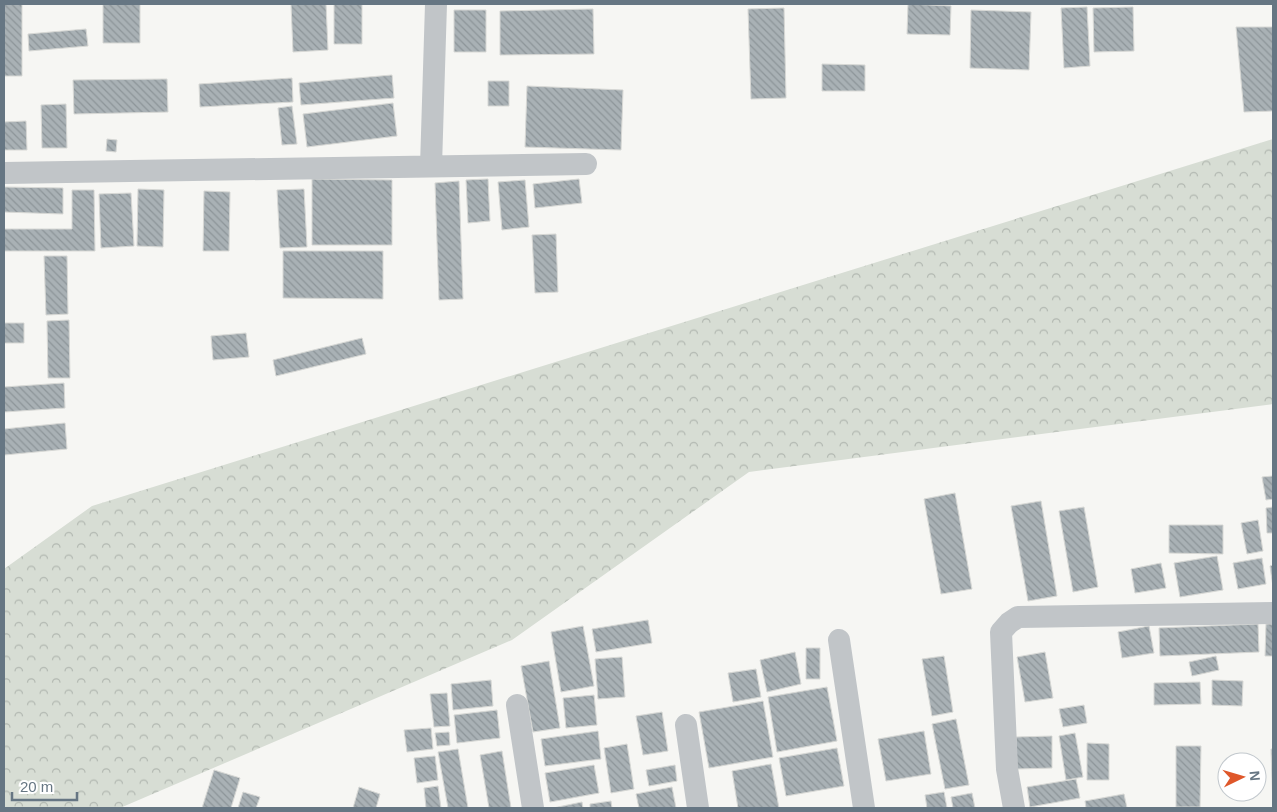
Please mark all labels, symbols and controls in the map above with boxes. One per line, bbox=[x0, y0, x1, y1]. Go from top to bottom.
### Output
north arrow bbox=[1217, 752, 1267, 802]
scale bar bbox=[12, 770, 78, 802]
text: N bbox=[1247, 770, 1263, 782]
text: 20 m bbox=[20, 778, 53, 795]

